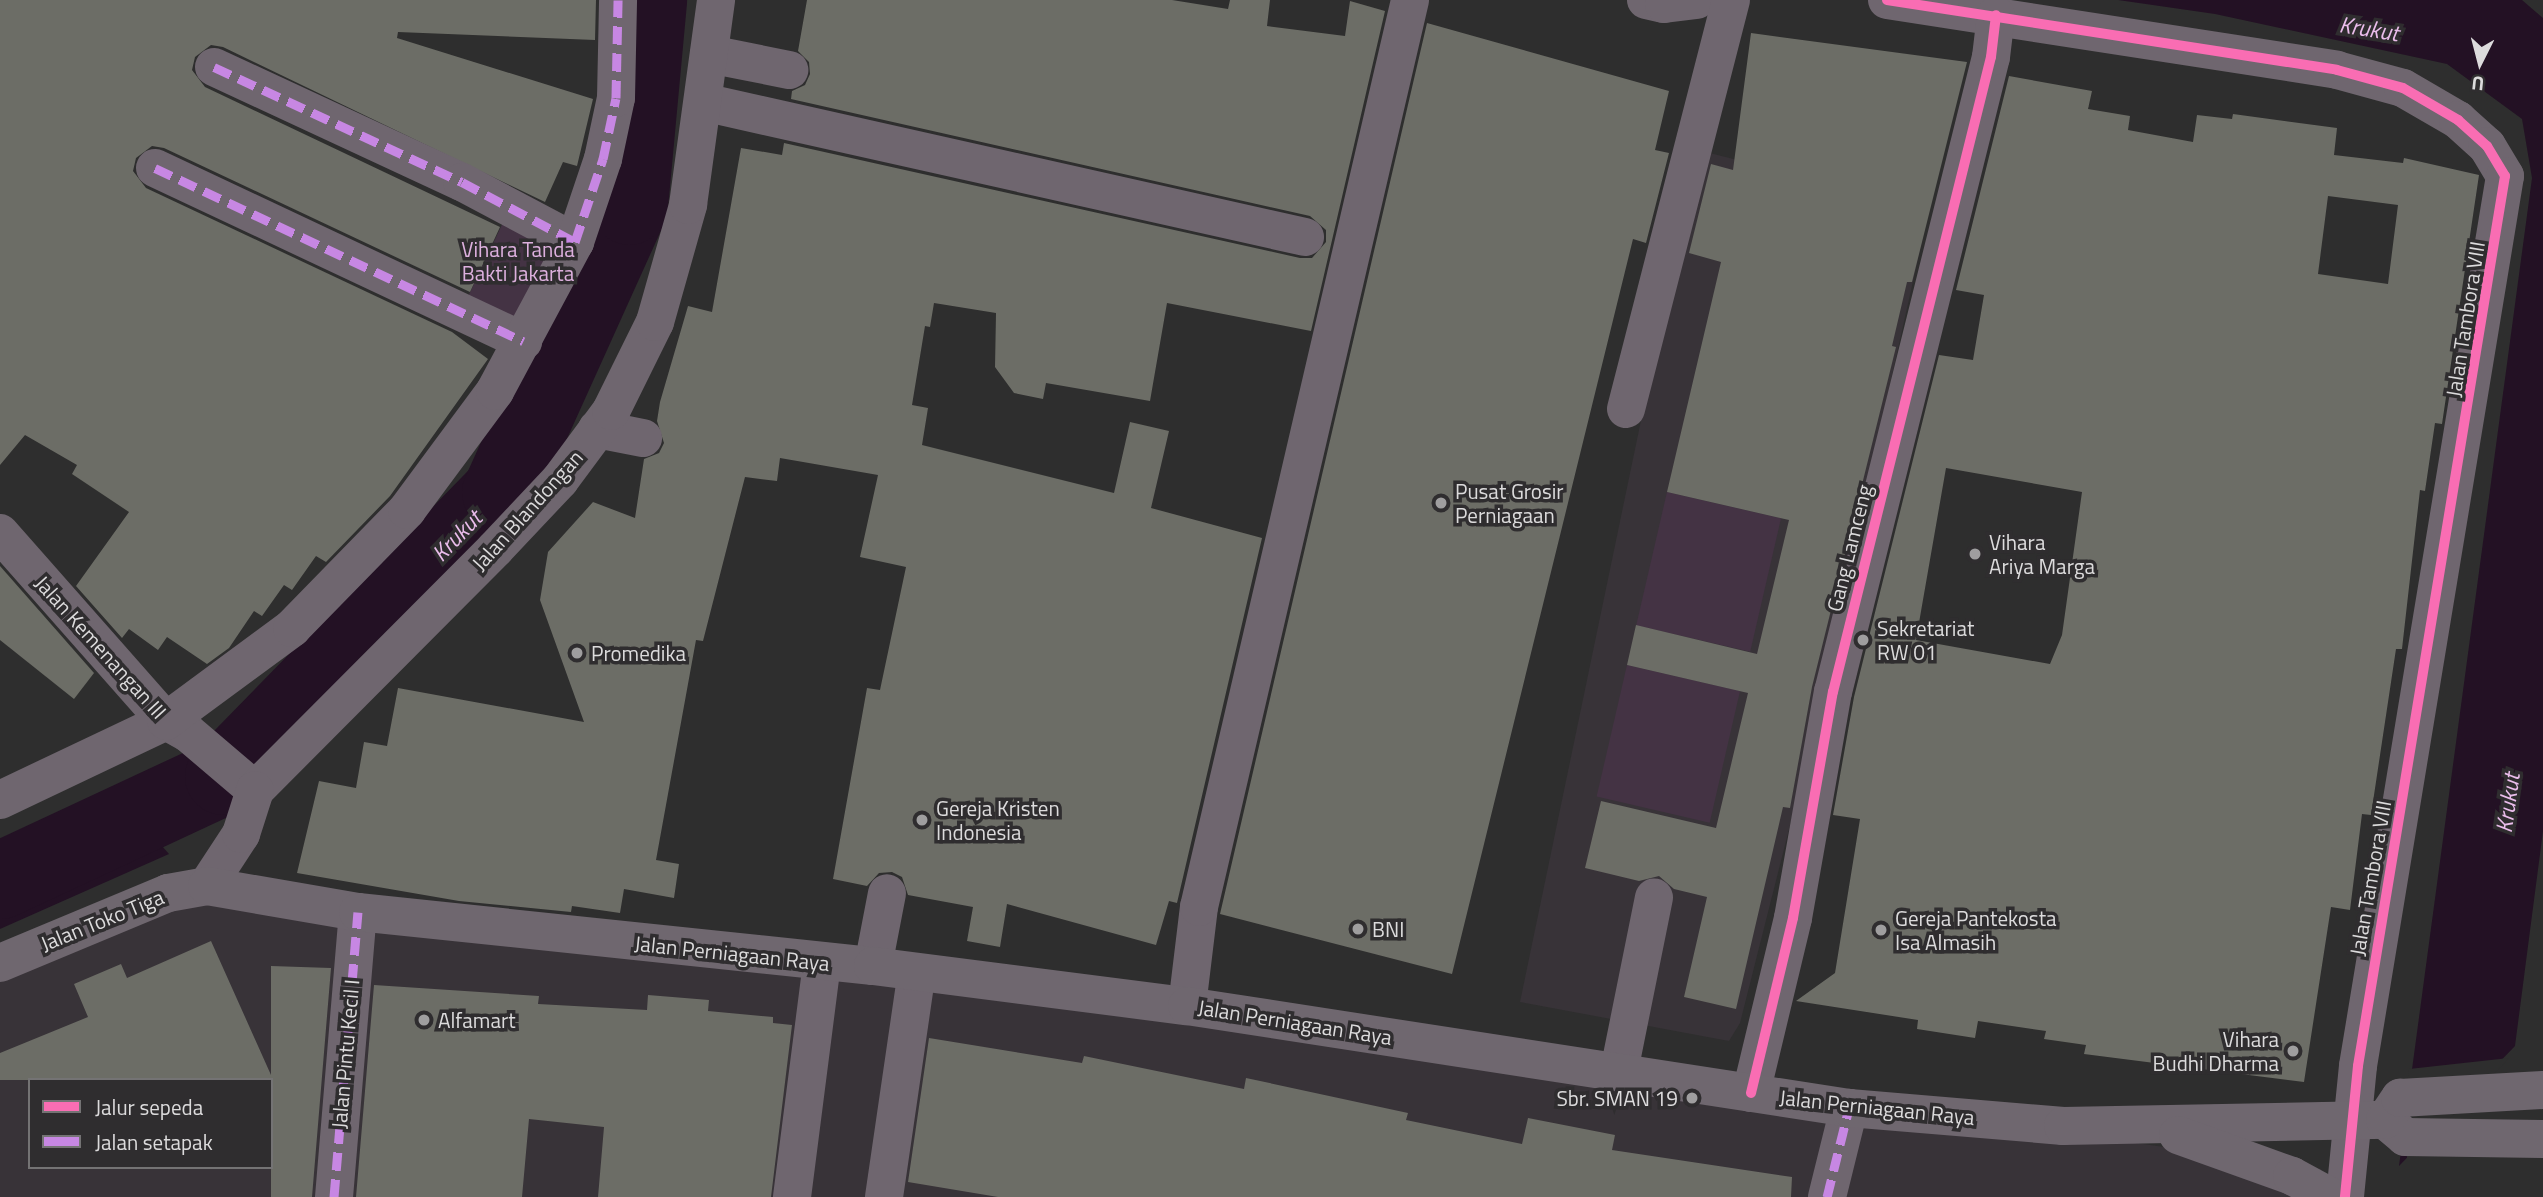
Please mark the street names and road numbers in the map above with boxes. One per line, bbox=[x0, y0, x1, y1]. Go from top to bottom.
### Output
street label: Jalan Tambora VIII bbox=[2440, 239, 2490, 399]
street label: Jalan Blandongan bbox=[466, 445, 588, 575]
street label: Gang Lamceng bbox=[1821, 482, 1877, 614]
street label: Jalan Kemenangan III bbox=[30, 570, 172, 724]
street label: Jalan Tambora VIII bbox=[2344, 798, 2396, 958]
street label: Jalan Toko Tiga bbox=[37, 884, 167, 956]
street label: Jalan Perniagaan Raya bbox=[633, 930, 831, 976]
street label: Jalan Pintu Kecil I bbox=[326, 978, 364, 1130]
street label: Jalan Perniagaan Raya bbox=[1196, 994, 1394, 1050]
street label: Jalan Perniagaan Raya bbox=[1778, 1084, 1976, 1130]

